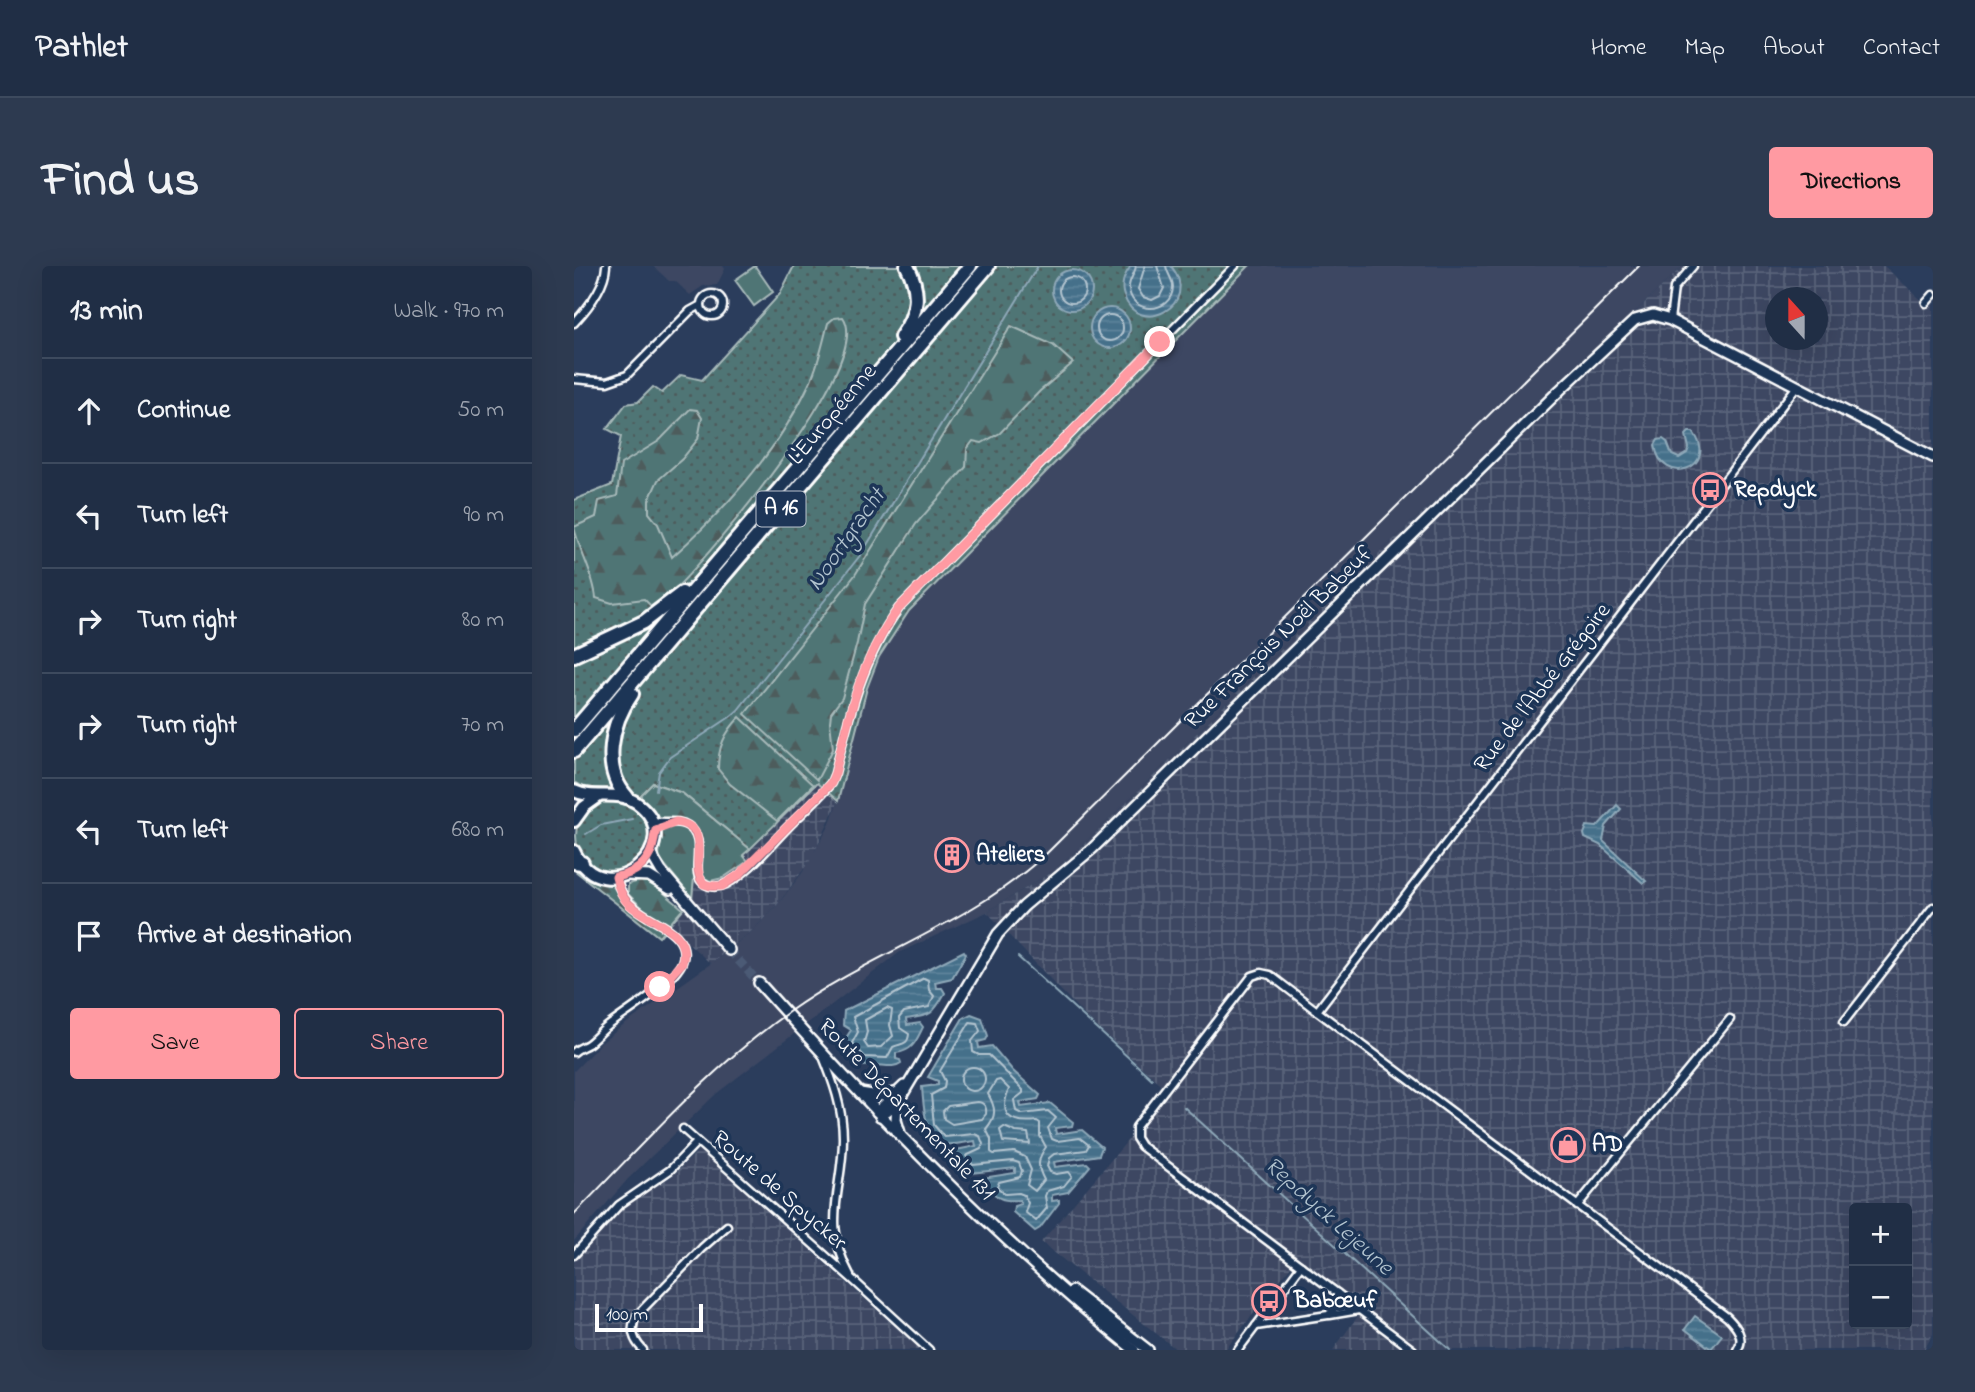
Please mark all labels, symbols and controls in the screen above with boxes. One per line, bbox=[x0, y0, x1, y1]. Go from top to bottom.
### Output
text: Pathlet bbox=[35, 24, 128, 72]
text: Home bbox=[1591, 31, 1647, 66]
text: Map bbox=[1685, 31, 1725, 66]
text: About bbox=[1763, 31, 1825, 66]
text: Contact bbox=[1863, 31, 1940, 66]
text: Find us bbox=[42, 146, 199, 218]
button: Directions bbox=[1769, 147, 1933, 218]
north arrow bbox=[1765, 287, 1828, 350]
text: 13 min bbox=[70, 290, 143, 334]
text: Walk · 970 m bbox=[393, 295, 504, 328]
route end bbox=[1144, 326, 1175, 357]
street label: L'Européenne bbox=[781, 357, 886, 473]
icon: ahead bbox=[70, 392, 108, 430]
text: Continue bbox=[137, 392, 230, 430]
text: 50 m bbox=[457, 394, 504, 427]
bus stop icon: Repdyck bbox=[1691, 471, 1729, 509]
place label: Repdyck bbox=[1734, 474, 1817, 509]
water label: Noortgracht bbox=[799, 480, 896, 598]
road number: A 16 bbox=[756, 492, 806, 526]
icon: left bbox=[70, 497, 108, 535]
text: Turn left bbox=[137, 497, 228, 535]
text: 90 m bbox=[464, 499, 504, 532]
street label: Rue François Noël Babeuf bbox=[1177, 539, 1381, 737]
street label: Rue de l'Abbé Grégoire bbox=[1466, 596, 1621, 780]
icon: right bbox=[70, 602, 108, 640]
text: Turn right bbox=[137, 602, 237, 640]
text: 80 m bbox=[462, 604, 504, 637]
icon: right bbox=[70, 707, 108, 745]
text: Turn right bbox=[137, 707, 237, 745]
text: 70 m bbox=[461, 709, 504, 742]
icon: left bbox=[70, 812, 108, 850]
text: Turn left bbox=[137, 812, 228, 850]
text: 680 m bbox=[452, 814, 504, 847]
building icon: Ateliers bbox=[933, 836, 971, 874]
place label: Ateliers bbox=[976, 839, 1046, 872]
icon: arrive bbox=[70, 917, 108, 955]
text: Arrive at destination bbox=[137, 917, 352, 955]
route start bbox=[644, 971, 675, 1002]
button: Save bbox=[70, 1008, 280, 1079]
button: Share bbox=[294, 1008, 504, 1079]
street label: Route Départementale 131 bbox=[810, 1011, 1002, 1209]
street label: Route de Spycker bbox=[703, 1123, 854, 1261]
shop icon: AD bbox=[1549, 1126, 1587, 1164]
place label: AD bbox=[1592, 1129, 1623, 1162]
water label: Repdyck Lejeune bbox=[1256, 1149, 1401, 1285]
map controls bbox=[1849, 1203, 1912, 1329]
button: + bbox=[1849, 1203, 1912, 1266]
button: − bbox=[1849, 1266, 1912, 1329]
bus stop icon: Babœuf bbox=[1250, 1282, 1288, 1320]
place label: Babœuf bbox=[1293, 1285, 1378, 1318]
scale bar bbox=[595, 1301, 704, 1333]
text: 100 m bbox=[606, 1302, 648, 1329]

